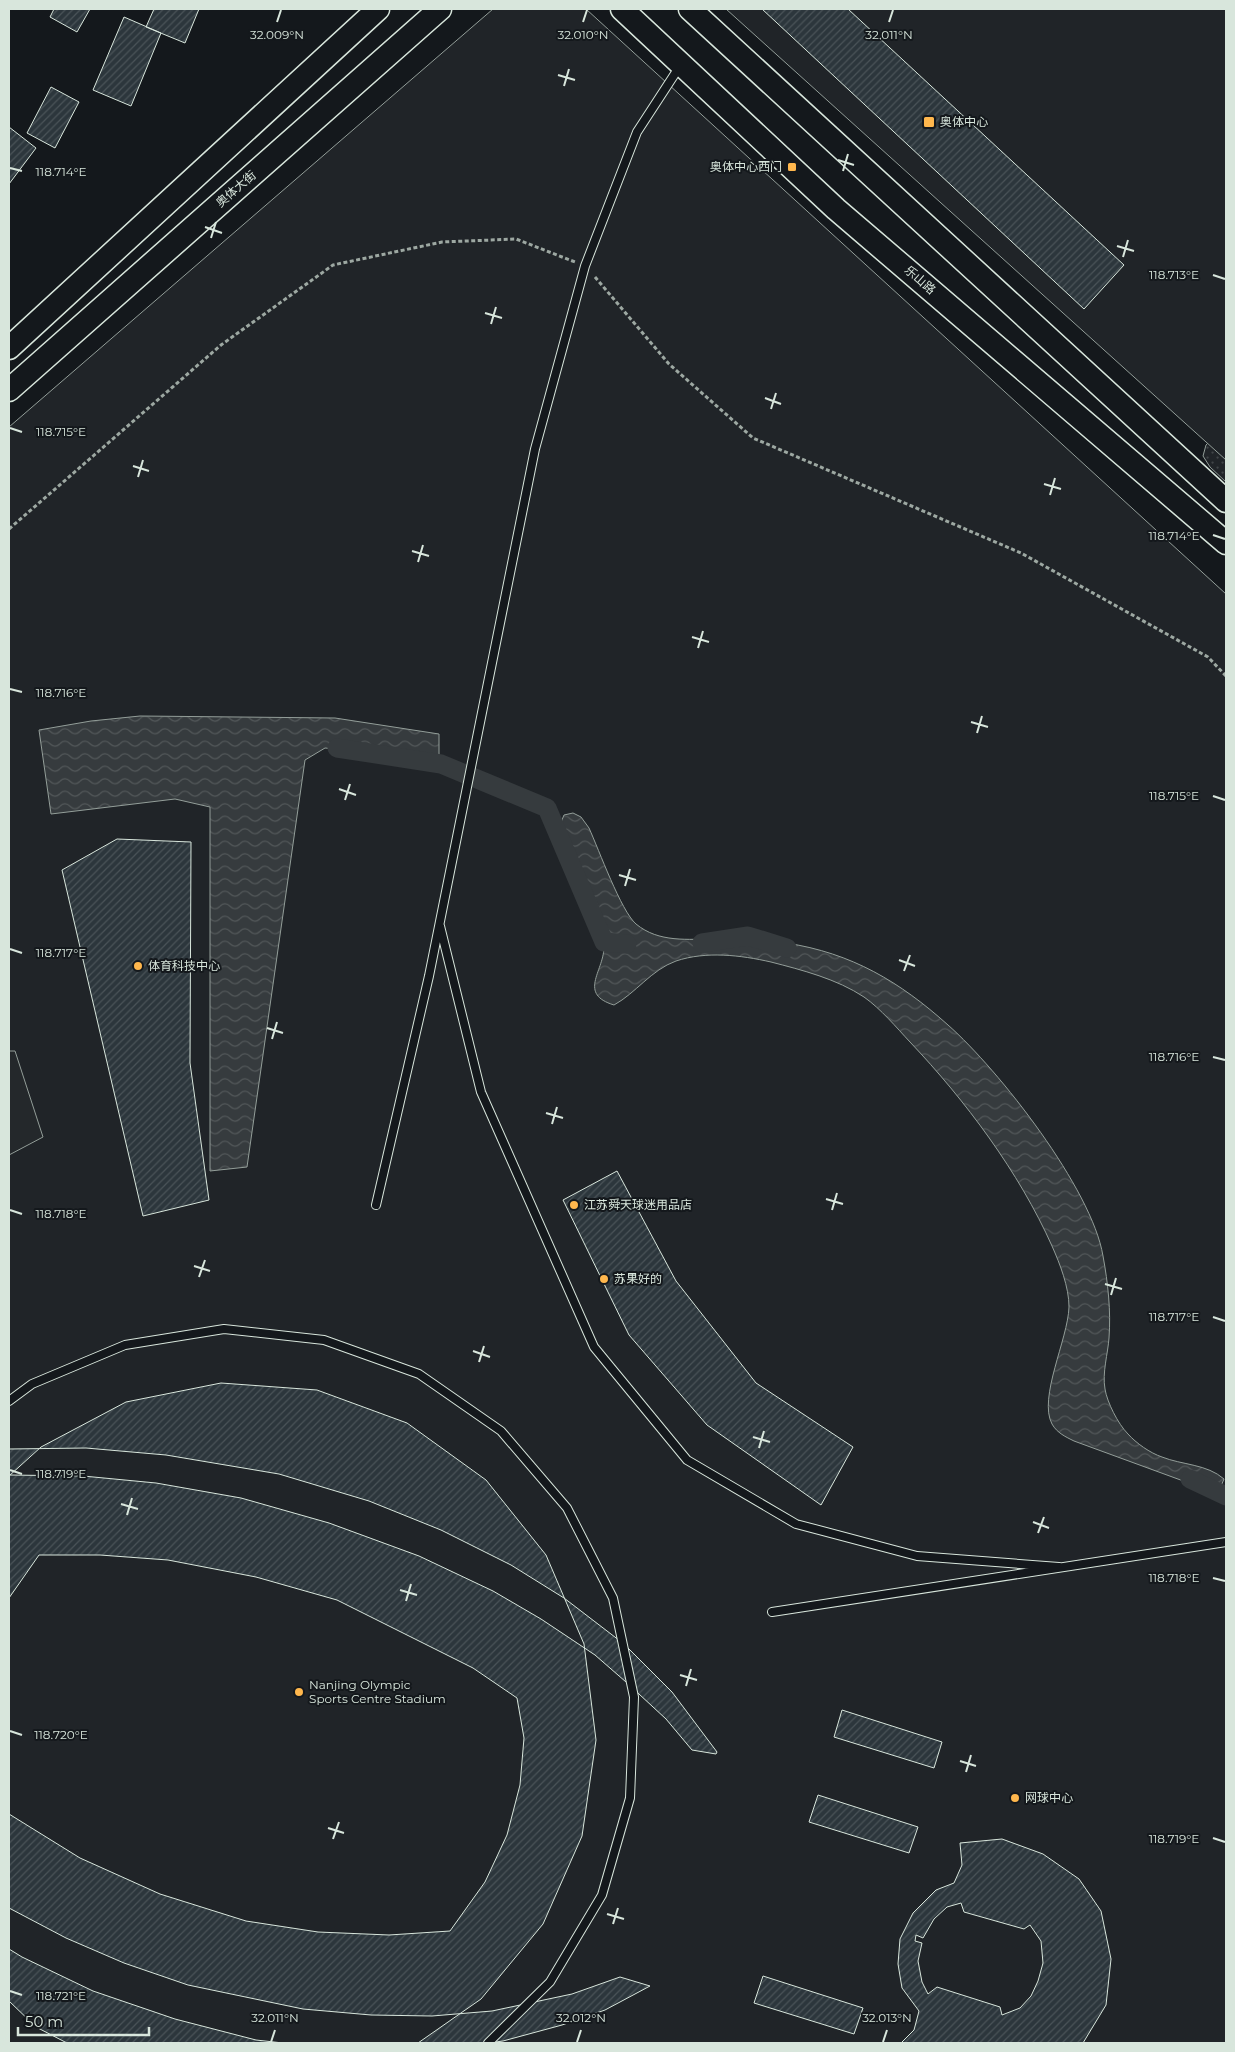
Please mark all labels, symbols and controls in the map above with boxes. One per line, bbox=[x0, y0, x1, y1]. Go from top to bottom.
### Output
text: 32.009°N bbox=[250, 27, 304, 42]
text: 32.010°N bbox=[557, 27, 609, 42]
text: 32.011°N bbox=[865, 27, 913, 42]
place label: 奥体中心 bbox=[940, 114, 988, 129]
marker: 奥体中心 bbox=[922, 115, 936, 129]
place label: 奥体中心西门 bbox=[710, 159, 782, 174]
marker: 奥体中心西门 bbox=[786, 161, 798, 173]
text: 118.714°E bbox=[36, 164, 87, 179]
street label: 奥体大街 bbox=[213, 167, 259, 210]
street label: 乐山路 bbox=[902, 262, 939, 297]
text: 118.713°E bbox=[1149, 267, 1199, 282]
text: 118.715°E bbox=[36, 424, 86, 439]
text: 118.714°E bbox=[1149, 528, 1200, 543]
text: 118.716°E bbox=[36, 685, 86, 700]
text: 118.715°E bbox=[1149, 788, 1199, 803]
text: 118.717°E bbox=[36, 945, 86, 960]
place label: 体育科技中心 bbox=[148, 958, 220, 973]
marker: 体育科技中心 bbox=[132, 960, 144, 972]
text: 118.716°E bbox=[1149, 1049, 1199, 1064]
place label: 江苏舜天球迷用品店 bbox=[584, 1197, 692, 1212]
marker: 江苏舜天球迷用品店 bbox=[568, 1199, 580, 1211]
text: 118.718°E bbox=[35, 1206, 87, 1221]
place label: 苏果好的 bbox=[614, 1271, 662, 1286]
marker: 苏果好的 bbox=[598, 1273, 610, 1285]
text: 118.717°E bbox=[1149, 1309, 1199, 1324]
text: 118.719°E bbox=[36, 1466, 86, 1481]
text: 118.718°E bbox=[1148, 1570, 1200, 1585]
place label: Nanjing Olympic Sports Centre Stadium bbox=[309, 1677, 446, 1706]
marker: Nanjing Olympic Sports Centre Stadium bbox=[293, 1686, 305, 1698]
text: 118.720°E bbox=[34, 1727, 88, 1742]
place label: 网球中心 bbox=[1025, 1790, 1073, 1805]
marker: 网球中心 bbox=[1009, 1792, 1021, 1804]
text: 118.719°E bbox=[1149, 1831, 1199, 1846]
text: 118.721°E bbox=[36, 1988, 86, 2003]
scale bar bbox=[18, 2004, 149, 2036]
text: 32.011°N bbox=[251, 2010, 299, 2025]
text: 32.012°N bbox=[556, 2010, 606, 2025]
text: 32.013°N bbox=[862, 2010, 912, 2025]
text: 50 m bbox=[25, 2012, 63, 2031]

